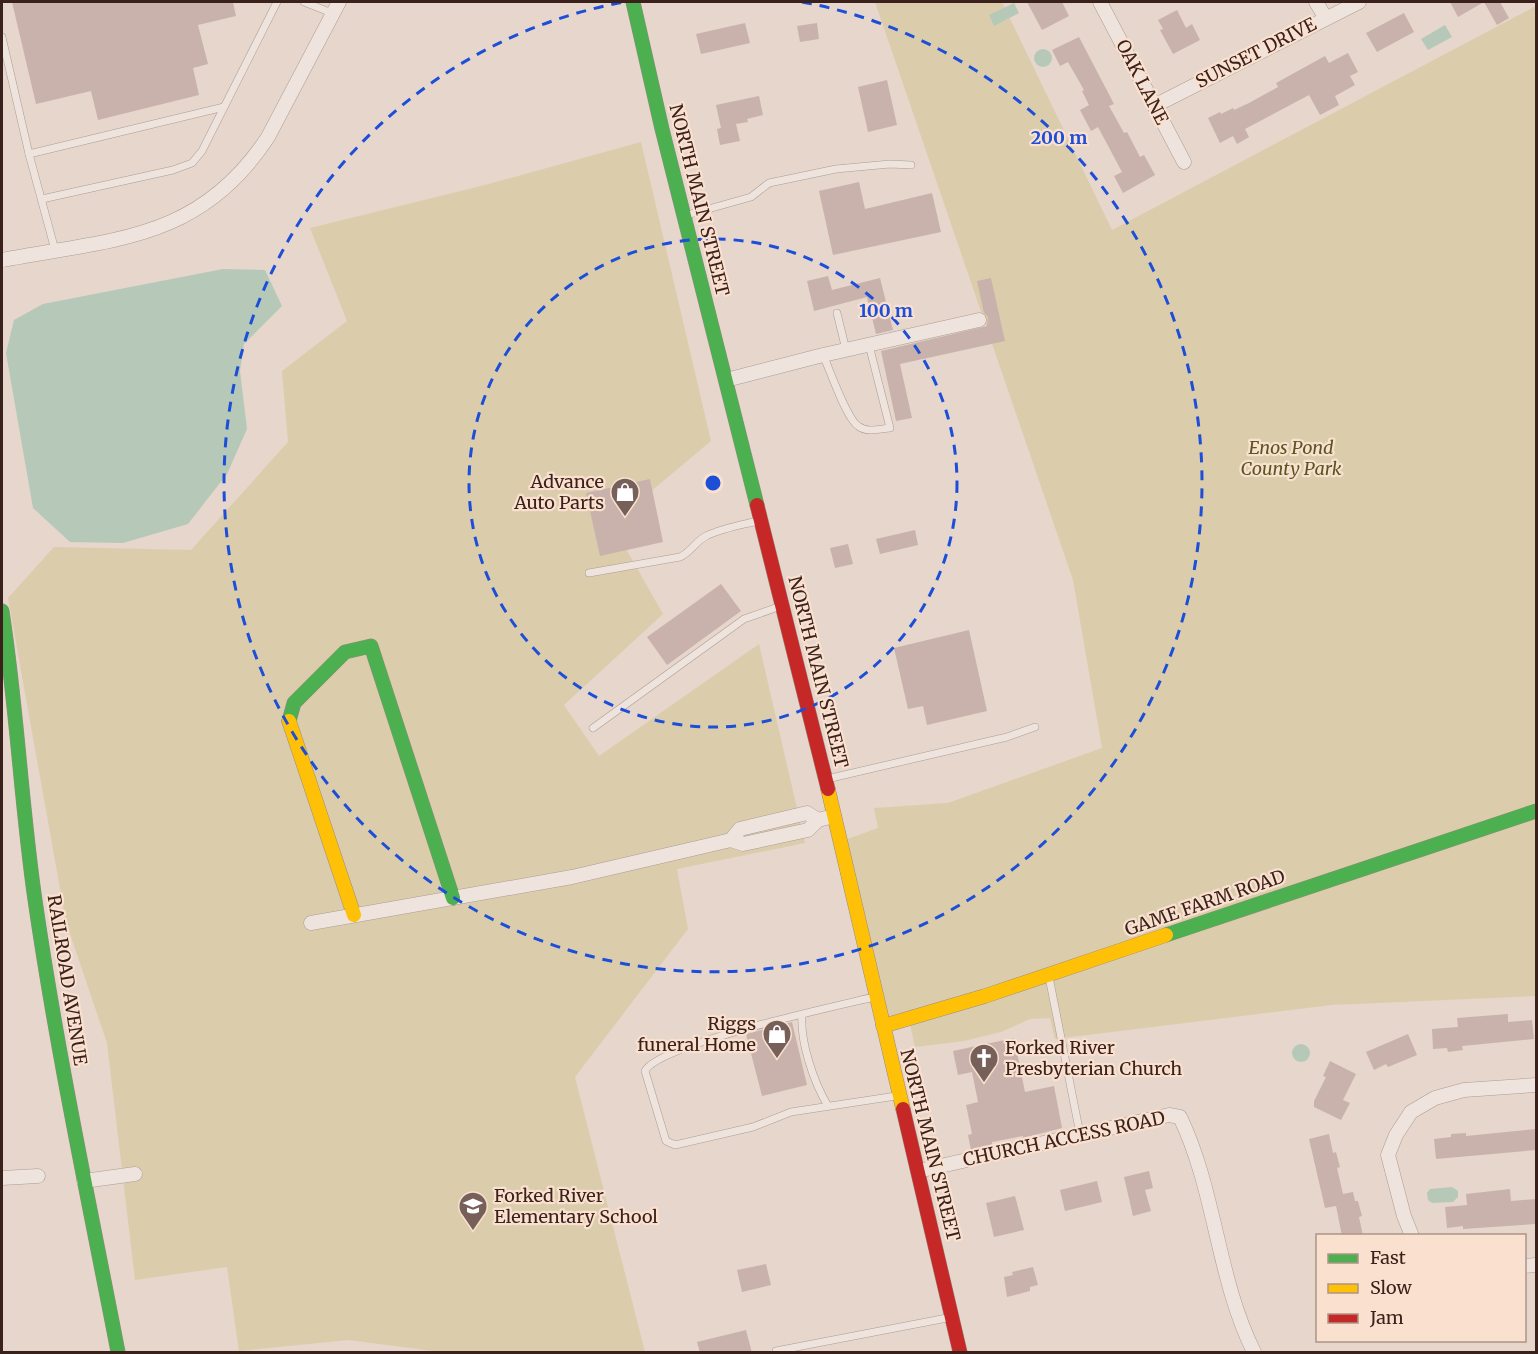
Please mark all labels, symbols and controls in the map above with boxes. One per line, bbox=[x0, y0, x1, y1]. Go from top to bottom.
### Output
street label: SUNSET DRIVE bbox=[1192, 12, 1321, 93]
street label: OAK LANE bbox=[1111, 35, 1174, 129]
street label: NORTH MAIN STREET bbox=[664, 102, 735, 299]
text: 200 m bbox=[1031, 126, 1087, 149]
text: 100 m bbox=[859, 299, 913, 322]
park label: Enos Pond County Park bbox=[1240, 436, 1342, 480]
place label: Advance Auto Parts bbox=[513, 470, 604, 514]
centre of rings bbox=[703, 473, 723, 493]
shop icon: Advance Auto Parts bbox=[609, 476, 641, 518]
street label: NORTH MAIN STREET bbox=[783, 574, 854, 771]
street label: GAME FARM ROAD bbox=[1122, 864, 1288, 941]
street label: RAILROAD AVENUE bbox=[43, 893, 92, 1068]
place label: Riggs funeral Home bbox=[637, 1012, 756, 1056]
shop icon: Riggs funeral Home bbox=[761, 1018, 793, 1060]
place label: Forked River Presbyterian Church bbox=[1005, 1036, 1182, 1080]
church icon: Forked River Presbyterian Church bbox=[968, 1042, 1000, 1084]
street label: NORTH MAIN STREET bbox=[895, 1047, 966, 1244]
street label: CHURCH ACCESS ROAD bbox=[961, 1106, 1167, 1171]
place label: Forked River Elementary School bbox=[494, 1184, 658, 1228]
school or university icon: Forked River Elementary School bbox=[457, 1190, 489, 1232]
legend bbox=[1316, 1234, 1526, 1342]
text: Fast bbox=[1370, 1246, 1406, 1269]
text: Slow bbox=[1370, 1276, 1413, 1299]
text: Jam bbox=[1369, 1306, 1404, 1329]

